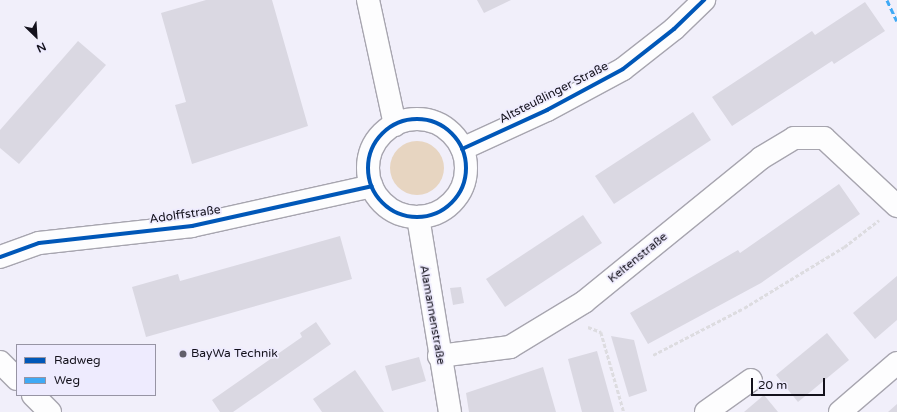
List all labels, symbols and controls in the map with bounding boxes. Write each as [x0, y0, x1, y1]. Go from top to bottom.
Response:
north arrow [16, 16, 56, 56]
text: N [35, 40, 48, 55]
street label: Altsteußlinger Straße [497, 59, 611, 127]
street label: Adolffstraße [149, 203, 221, 227]
street label: Keltenstraße [605, 230, 671, 286]
street label: Alamannenstraße [416, 264, 448, 366]
legend [16, 344, 156, 396]
place label: BayWa Technik [191, 347, 278, 361]
marker: BayWa Technik [178, 349, 188, 359]
text: Radweg [54, 353, 101, 367]
scale bar [753, 370, 827, 396]
text: Weg [54, 373, 80, 387]
text: 20 m [758, 378, 787, 392]

